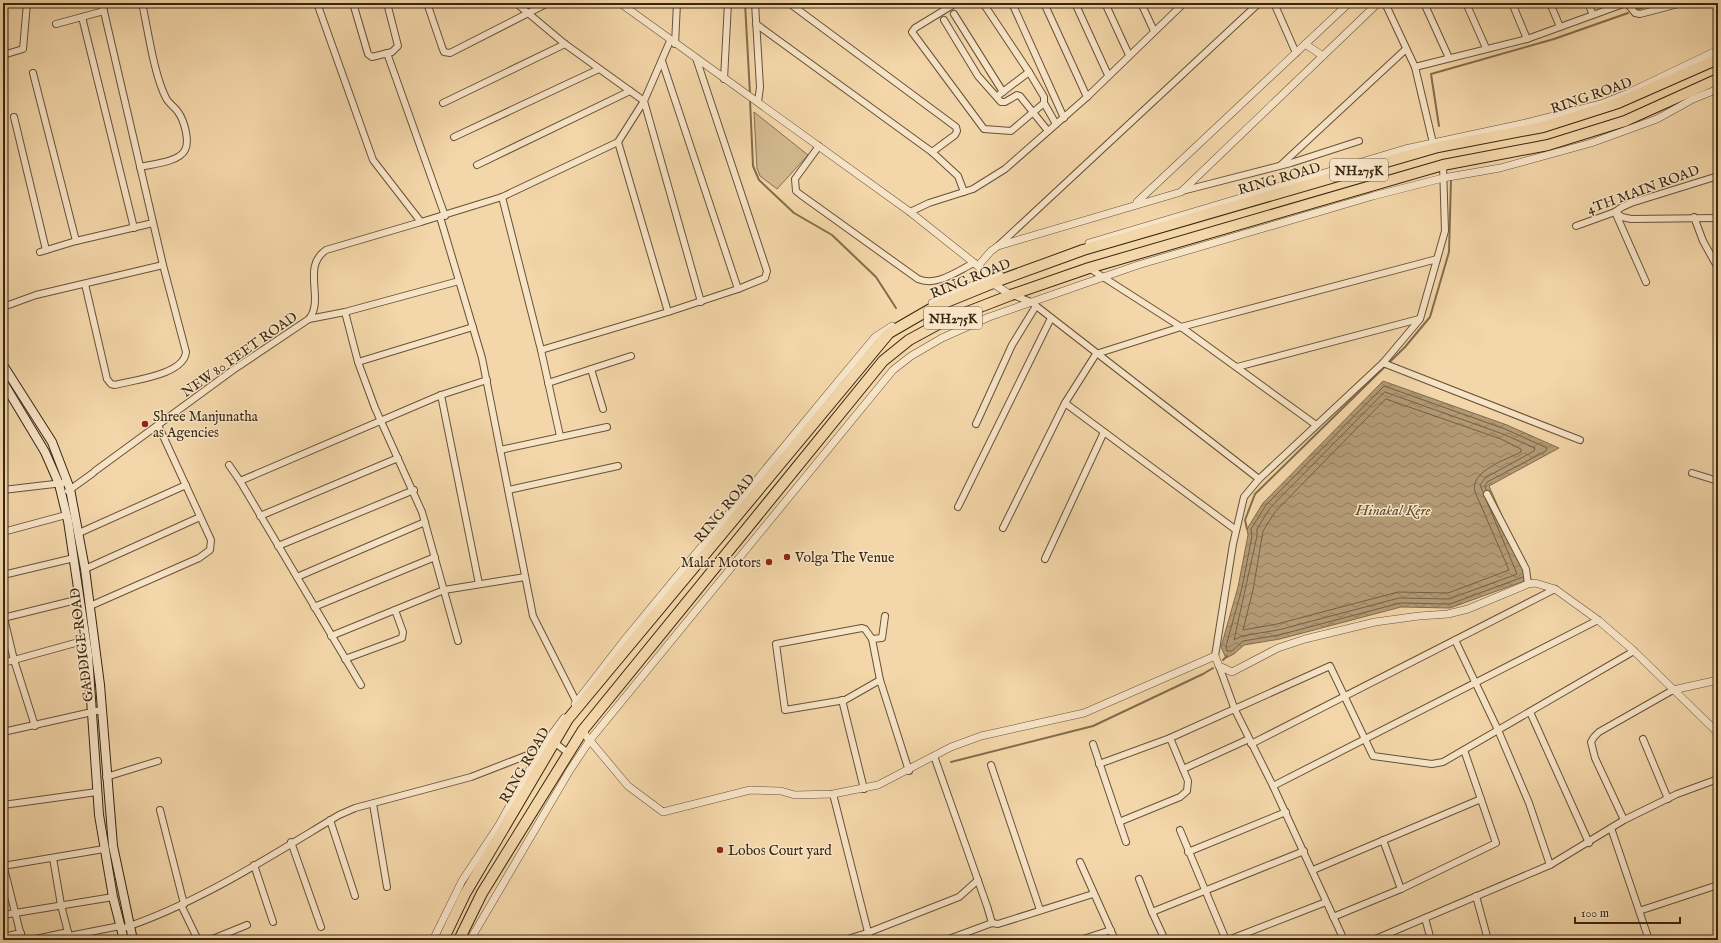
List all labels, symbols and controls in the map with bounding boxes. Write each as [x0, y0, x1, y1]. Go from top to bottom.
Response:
street label: RING ROAD [1548, 74, 1634, 118]
street label: RING ROAD [1236, 159, 1323, 199]
road number: NH275K [1330, 159, 1388, 181]
street label: 4TH MAIN ROAD [1585, 161, 1702, 219]
street label: RING ROAD [928, 255, 1013, 303]
road number: NH275K [924, 307, 982, 329]
street label: NEW 80 FEET ROAD [178, 308, 301, 402]
place label: Shree Manjunatha as Agencies [153, 408, 259, 442]
marker: Shree Manjunatha as Agencies [140, 419, 150, 429]
street label: RING ROAD [691, 470, 759, 547]
water label: Hinakal Kere [1354, 501, 1431, 520]
place label: Volga The Venue [794, 549, 895, 567]
marker: Volga The Venue [782, 552, 792, 562]
place label: Malar Motors [681, 554, 761, 572]
marker: Malar Motors [764, 557, 774, 567]
street label: GADDIGE ROAD [66, 587, 98, 703]
street label: RING ROAD [496, 724, 554, 807]
place label: Lobos Court yard [728, 842, 832, 860]
marker: Lobos Court yard [715, 845, 725, 855]
scale bar [1575, 899, 1680, 925]
text: 100 m [1581, 906, 1609, 921]

